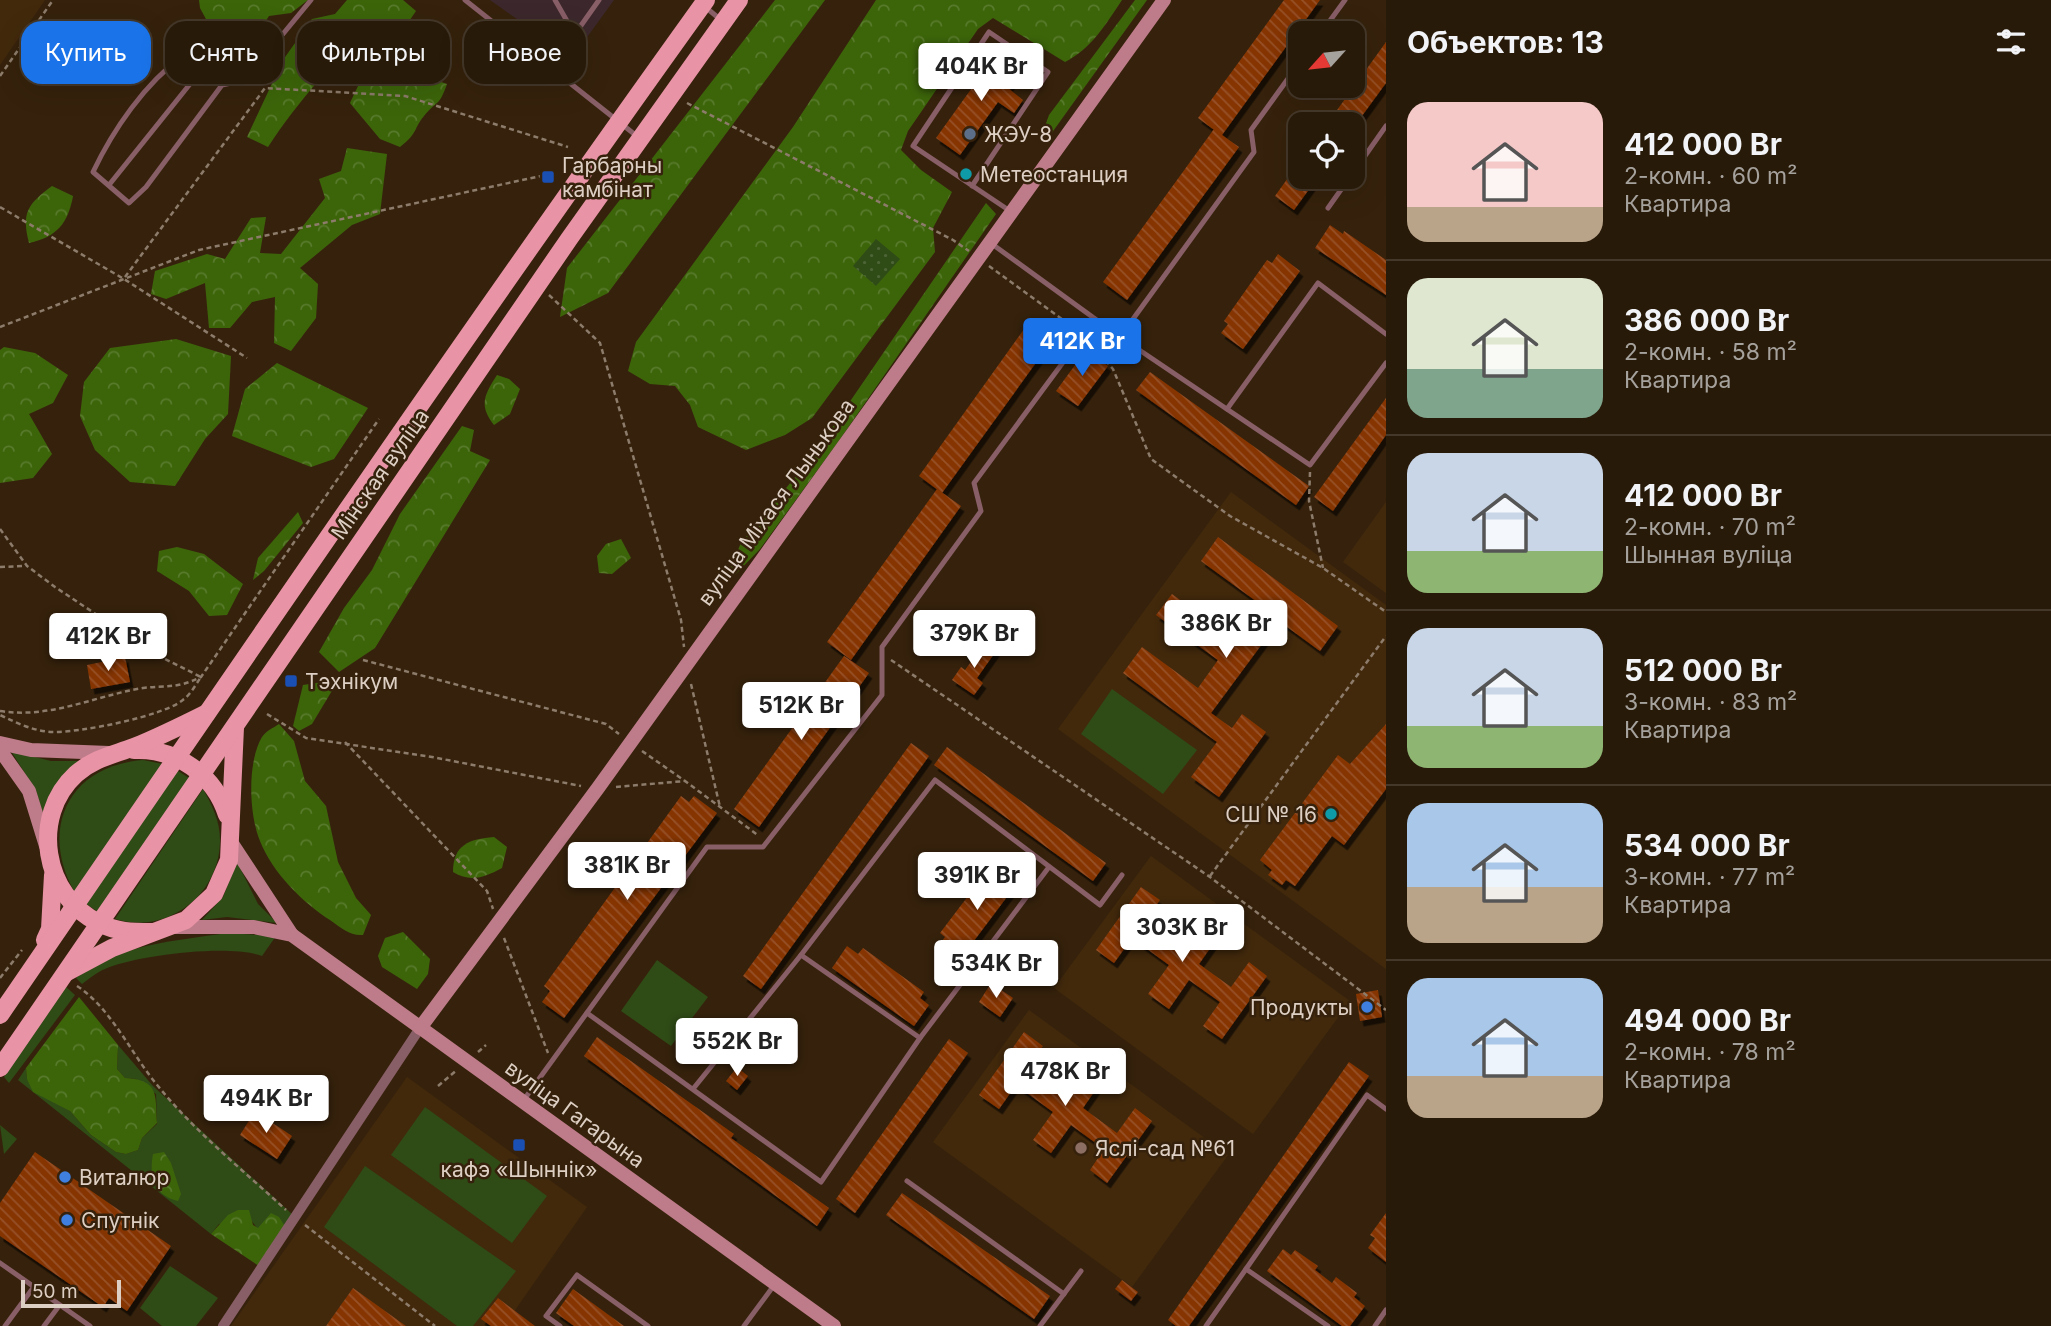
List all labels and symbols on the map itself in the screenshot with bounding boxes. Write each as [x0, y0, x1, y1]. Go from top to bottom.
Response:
north arrow [1288, 21, 1365, 98]
pin: 404K Br [916, 43, 1046, 103]
place label: ЖЭУ-8 [984, 122, 1052, 147]
marker: ЖЭУ-8 [962, 126, 978, 142]
place label: Гарбарны камбінат [562, 153, 662, 202]
place label: Метеостанция [980, 162, 1128, 187]
marker: Метеостанция [958, 166, 974, 182]
marker: Гарбарны камбінат [540, 169, 556, 185]
pin: 412K Br [1017, 318, 1147, 378]
street label: вуліца Міхася Лынькова [693, 394, 859, 610]
street label: Мінская вуліца [326, 404, 434, 544]
pin: 386K Br [1161, 600, 1291, 660]
pin: 379K Br [909, 610, 1039, 670]
pin: 412K Br [43, 614, 173, 673]
place label: Тэхнікум [305, 669, 398, 694]
marker: Тэхнікум [283, 673, 299, 689]
pin: 512K Br [736, 682, 866, 742]
place label: СШ № 16 [1225, 802, 1317, 827]
marker: СШ № 16 [1323, 806, 1339, 822]
pin: 381K Br [562, 842, 692, 902]
pin: 391K Br [912, 852, 1042, 912]
pin: 303K Br [1117, 904, 1247, 964]
pin: 534K Br [931, 940, 1061, 1000]
place label: Продукты [1250, 995, 1353, 1020]
marker: Продукты [1359, 999, 1375, 1015]
pin: 552K Br [672, 1018, 802, 1078]
pin: 478K Br [1000, 1048, 1130, 1108]
street label: вуліца Гагарына [500, 1055, 650, 1173]
pin: 494K Br [201, 1076, 331, 1135]
place label: Яслі-сад №61 [1095, 1136, 1235, 1161]
marker: кафэ «Шыннік» [511, 1137, 527, 1153]
marker: Яслі-сад №61 [1073, 1140, 1089, 1156]
place label: кафэ «Шыннік» [441, 1157, 597, 1182]
place label: Виталюр [79, 1165, 169, 1190]
marker: Виталюр [57, 1169, 73, 1185]
place label: Спутнік [81, 1208, 160, 1233]
marker: Спутнік [59, 1212, 75, 1228]
scale bar [21, 1277, 121, 1309]

